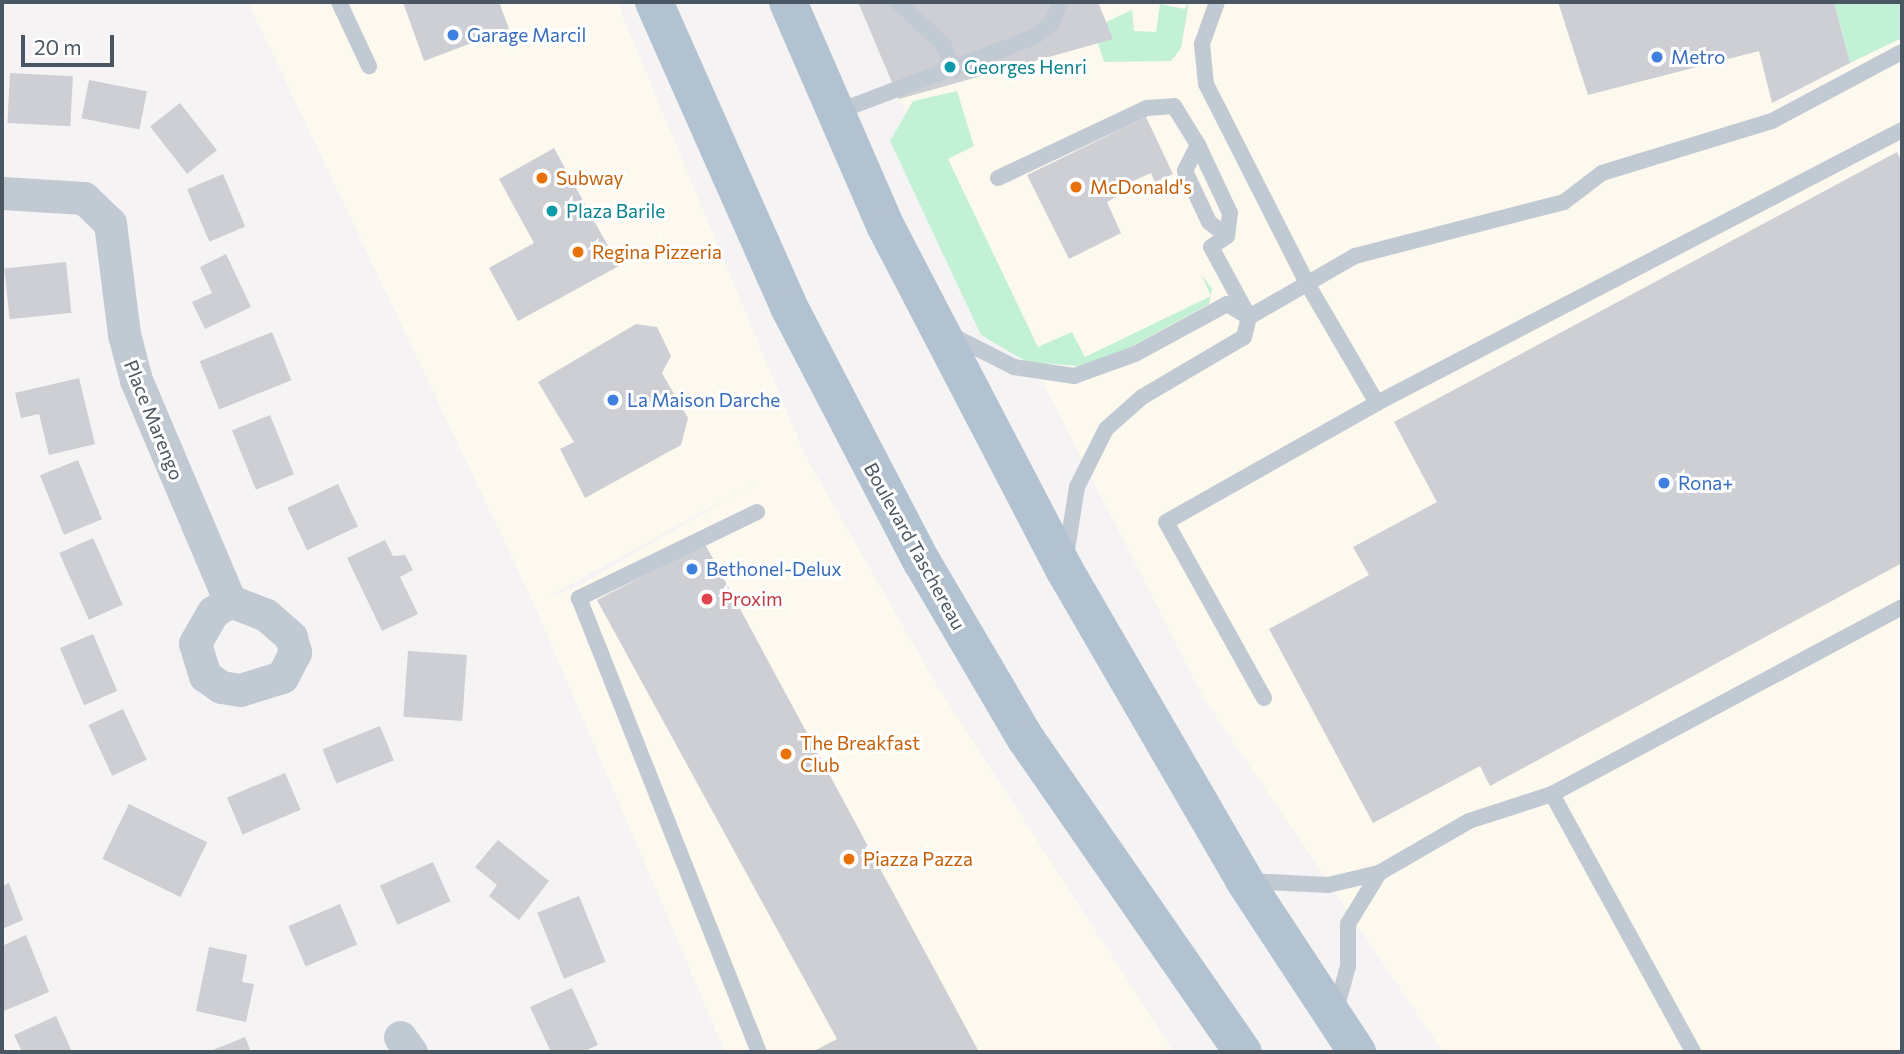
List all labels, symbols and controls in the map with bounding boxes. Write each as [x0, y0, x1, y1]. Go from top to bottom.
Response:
scale bar [24, 21, 117, 65]
place label: Garage Marcil [467, 24, 586, 46]
marker: Garage Marcil [445, 27, 461, 43]
text: 20 m [34, 34, 82, 59]
place label: Metro [1671, 46, 1725, 68]
marker: Metro [1649, 49, 1665, 65]
place label: Georges Henri [964, 56, 1087, 78]
marker: Georges Henri [942, 59, 958, 75]
place label: Subway [556, 167, 623, 189]
marker: Subway [534, 170, 550, 186]
place label: McDonald's [1090, 176, 1192, 198]
marker: McDonald's [1068, 179, 1084, 195]
place label: Plaza Barile [566, 200, 665, 222]
marker: Plaza Barile [544, 203, 560, 219]
place label: Regina Pizzeria [592, 241, 722, 263]
marker: Regina Pizzeria [570, 244, 586, 260]
street label: Place Marengo [120, 357, 188, 483]
place label: La Maison Darche [627, 389, 780, 411]
marker: La Maison Darche [605, 392, 621, 408]
street label: Boulevard Taschereau [860, 458, 970, 634]
place label: Rona+ [1678, 472, 1733, 494]
marker: Rona+ [1656, 475, 1672, 491]
place label: Bethonel-Delux [706, 558, 842, 580]
marker: Bethonel-Delux [684, 561, 700, 577]
place label: Proxim [721, 588, 783, 610]
marker: Proxim [699, 591, 715, 607]
place label: The Breakfast Club [800, 732, 920, 776]
marker: The Breakfast Club [778, 746, 794, 762]
place label: Piazza Pazza [863, 848, 973, 870]
marker: Piazza Pazza [841, 851, 857, 867]

